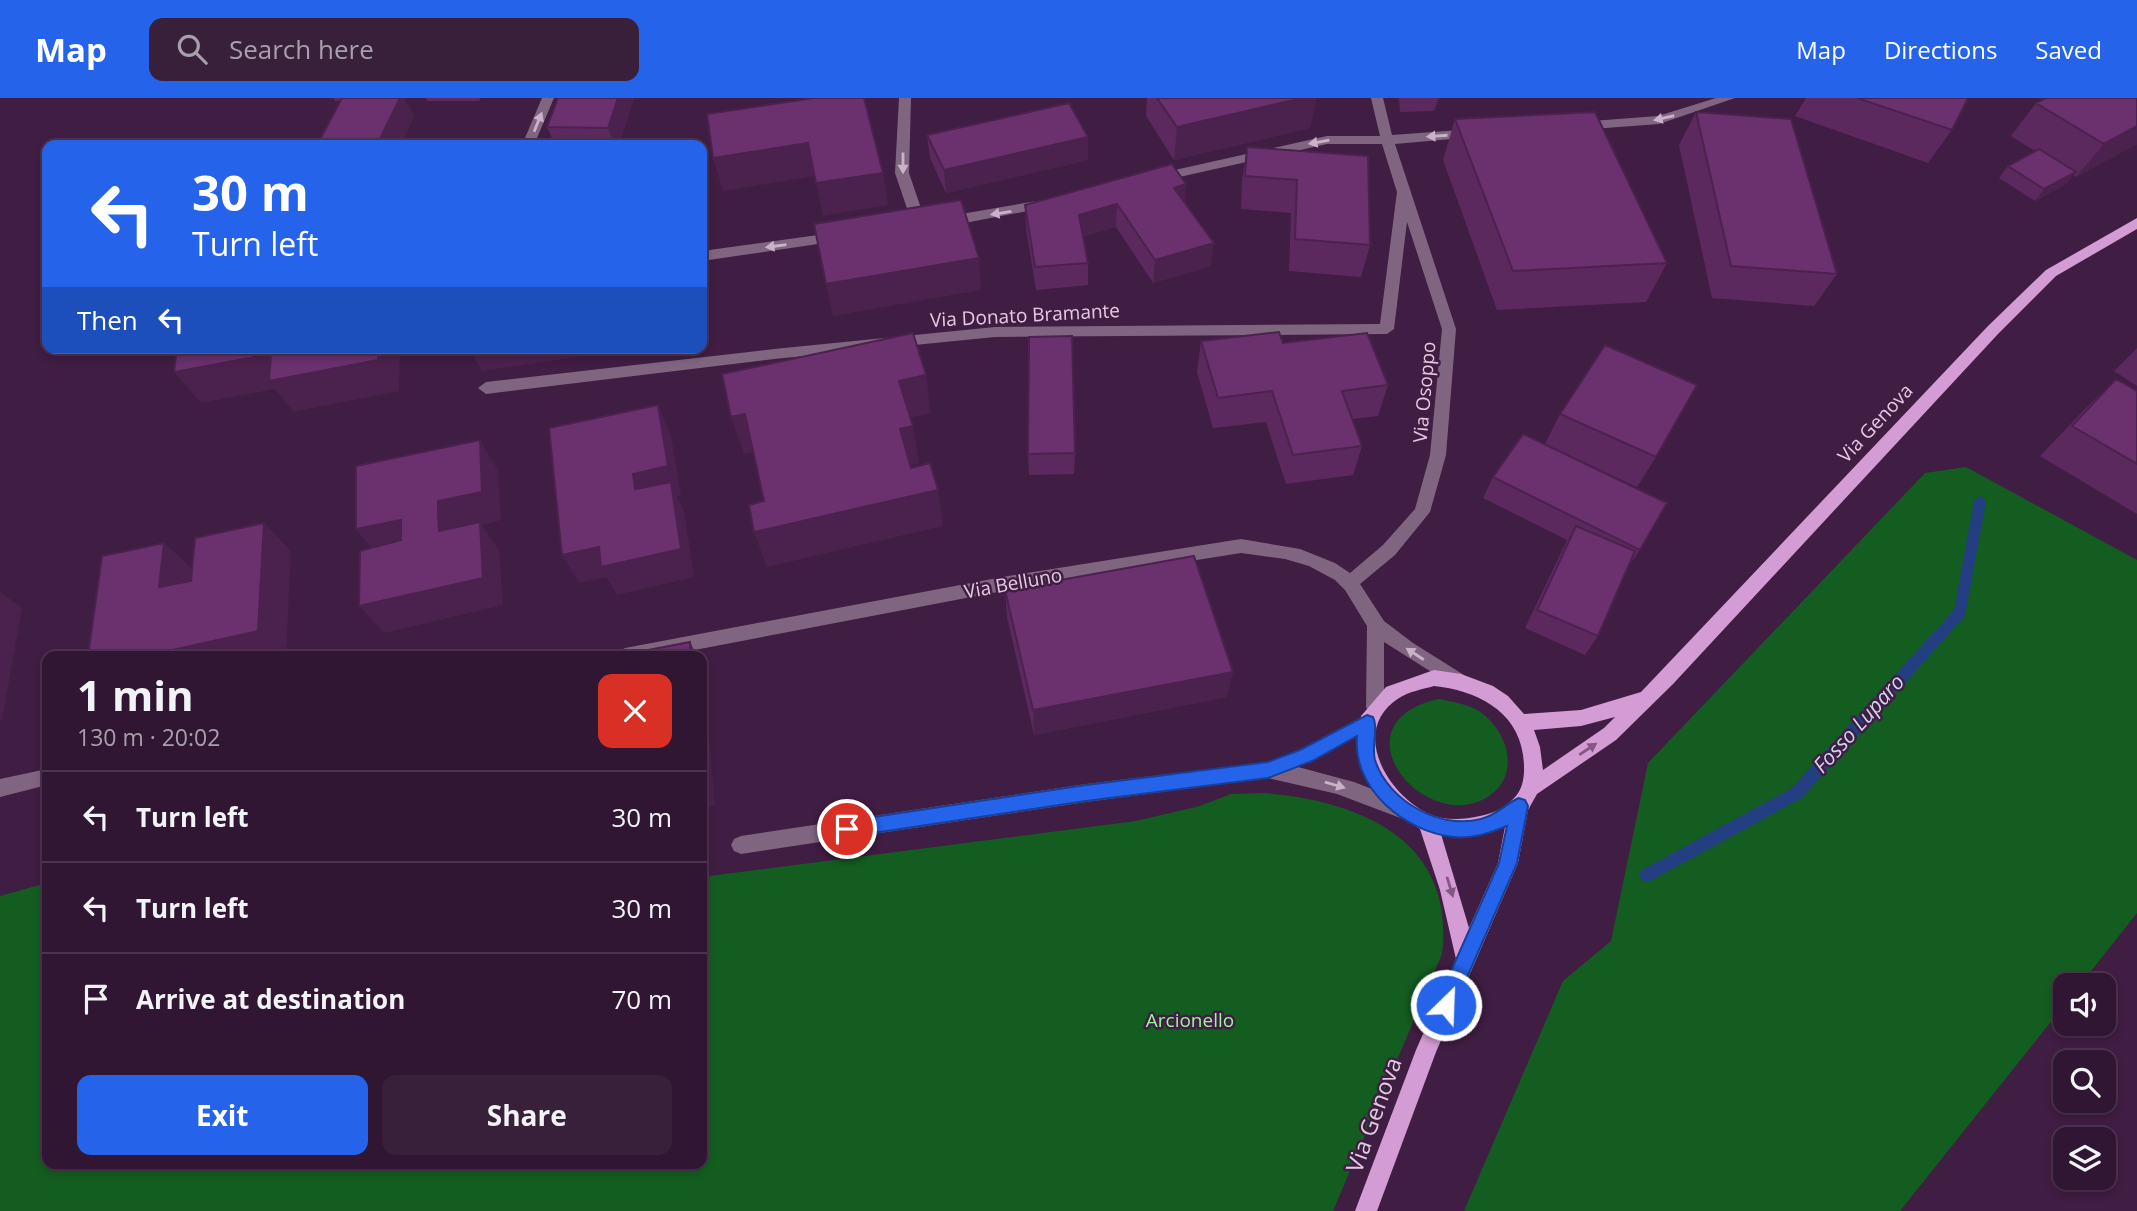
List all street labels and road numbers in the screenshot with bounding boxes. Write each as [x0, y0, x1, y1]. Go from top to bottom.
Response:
street label: Via Donato Bramante [929, 297, 1121, 333]
street label: Via Osoppo [1407, 340, 1441, 444]
street label: Via Genova [1832, 378, 1918, 468]
street label: Via Belluno [962, 562, 1064, 604]
street label: Via Genova [1337, 1053, 1409, 1177]

